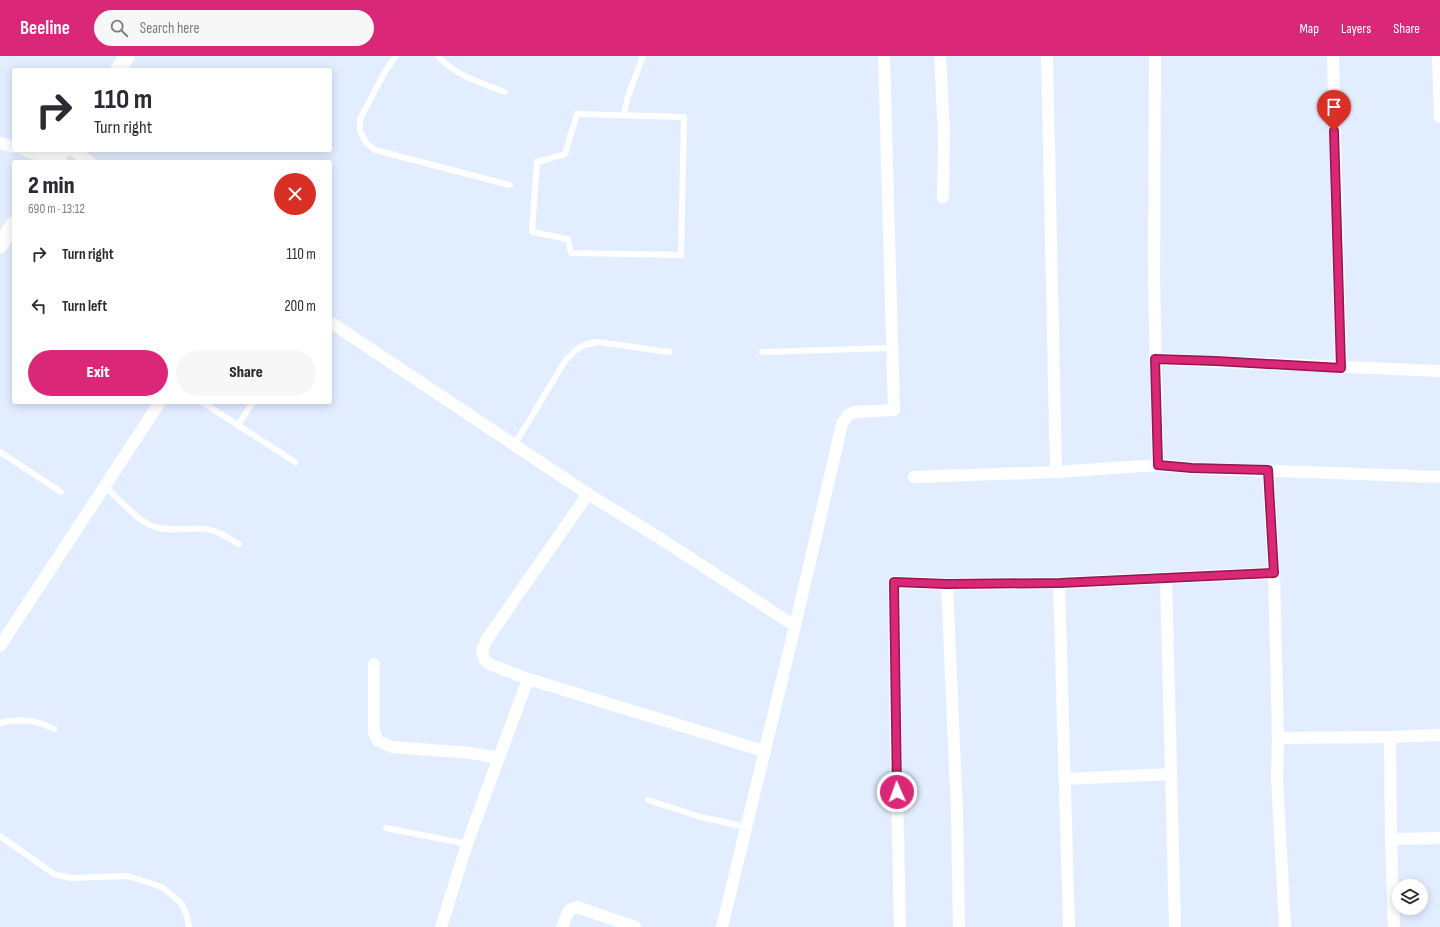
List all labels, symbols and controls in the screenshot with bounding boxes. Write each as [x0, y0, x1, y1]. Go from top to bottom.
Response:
search box [94, 10, 374, 46]
text: Beeline [20, 17, 70, 40]
icon: search [108, 17, 130, 39]
text: Search here [140, 19, 199, 38]
text: Map [1299, 20, 1319, 37]
text: Layers [1341, 20, 1371, 37]
text: Share [1393, 20, 1420, 37]
text: 110 m [94, 83, 152, 116]
icon: right [28, 84, 80, 136]
pin [1317, 90, 1351, 131]
icon: arrive [1323, 96, 1345, 118]
text: Turn right [94, 117, 152, 138]
text: 2 min [28, 171, 75, 200]
button: close [274, 173, 316, 215]
text: 690 m · 13:12 [28, 201, 85, 217]
icon: right [28, 243, 50, 265]
text: Turn right [62, 245, 114, 264]
text: 110 m [287, 245, 316, 264]
icon: left [28, 295, 50, 317]
text: Turn left [62, 297, 107, 316]
text: 200 m [284, 297, 316, 316]
button: Exit [28, 350, 168, 396]
button: Share [176, 350, 316, 396]
position arrow [876, 771, 918, 813]
map controls [1392, 879, 1428, 915]
button: layers [1392, 879, 1428, 915]

